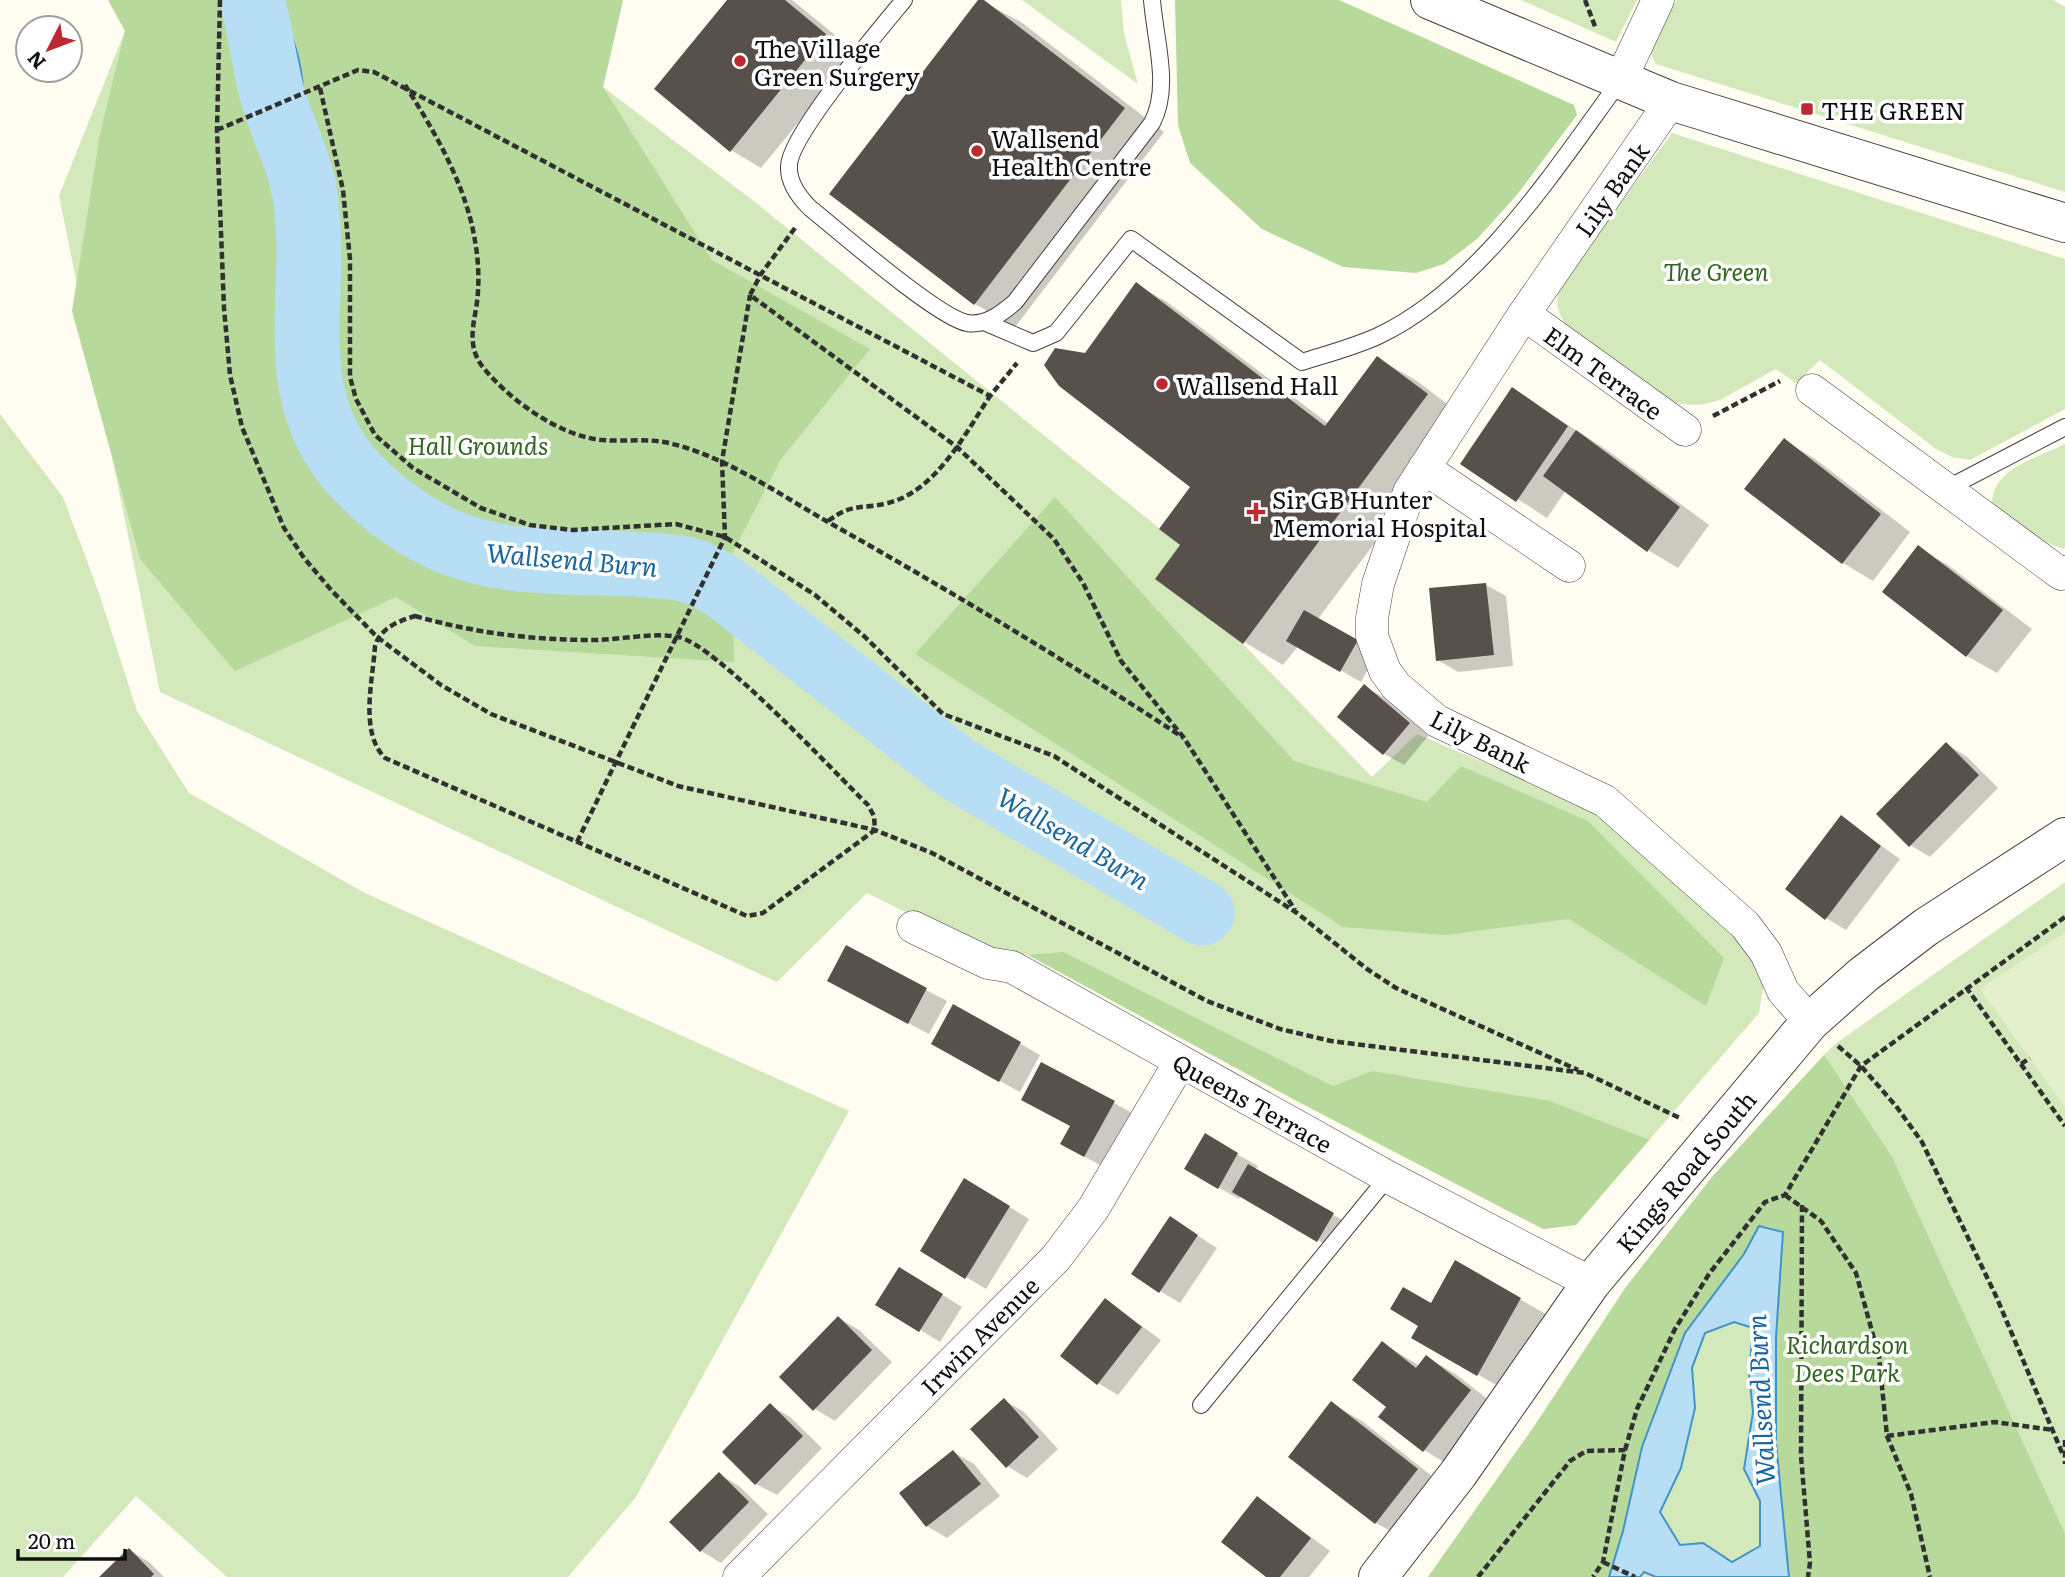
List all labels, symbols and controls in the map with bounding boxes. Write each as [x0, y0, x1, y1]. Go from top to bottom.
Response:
north arrow [14, 14, 84, 84]
place label: The Village Green Surgery [754, 30, 920, 93]
text: N [20, 46, 51, 76]
marker: The Village Green Surgery [732, 53, 748, 69]
place label: THE GREEN [1821, 92, 1965, 127]
marker: THE GREEN [1799, 101, 1815, 117]
place label: Wallsend Health Centre [991, 120, 1151, 183]
street label: Lily Bank [1566, 134, 1657, 243]
marker: Wallsend Health Centre [969, 143, 985, 159]
park label: The Green [1664, 253, 1769, 288]
street label: Elm Terrace [1537, 317, 1671, 427]
place label: Wallsend Hall [1176, 367, 1338, 402]
marker: Wallsend Hall [1154, 376, 1170, 392]
park label: Hall Grounds [408, 427, 548, 462]
place label: Sir GB Hunter Memorial Hospital [1272, 481, 1487, 544]
marker: Sir GB Hunter Memorial Hospital [1246, 502, 1266, 522]
water label: Wallsend Burn [485, 531, 660, 585]
street label: Lily Bank [1425, 700, 1537, 780]
water label: Wallsend Burn [990, 776, 1158, 898]
street label: Queens Terrace [1167, 1044, 1339, 1160]
street label: Kings Road South [1607, 1082, 1763, 1260]
street label: Irwin Avenue [912, 1268, 1046, 1402]
water label: Wallsend Burn [1735, 1313, 1783, 1487]
park label: Richardson Dees Park [1785, 1326, 1909, 1389]
scale bar [18, 1518, 124, 1562]
text: 20 m [28, 1524, 75, 1555]

